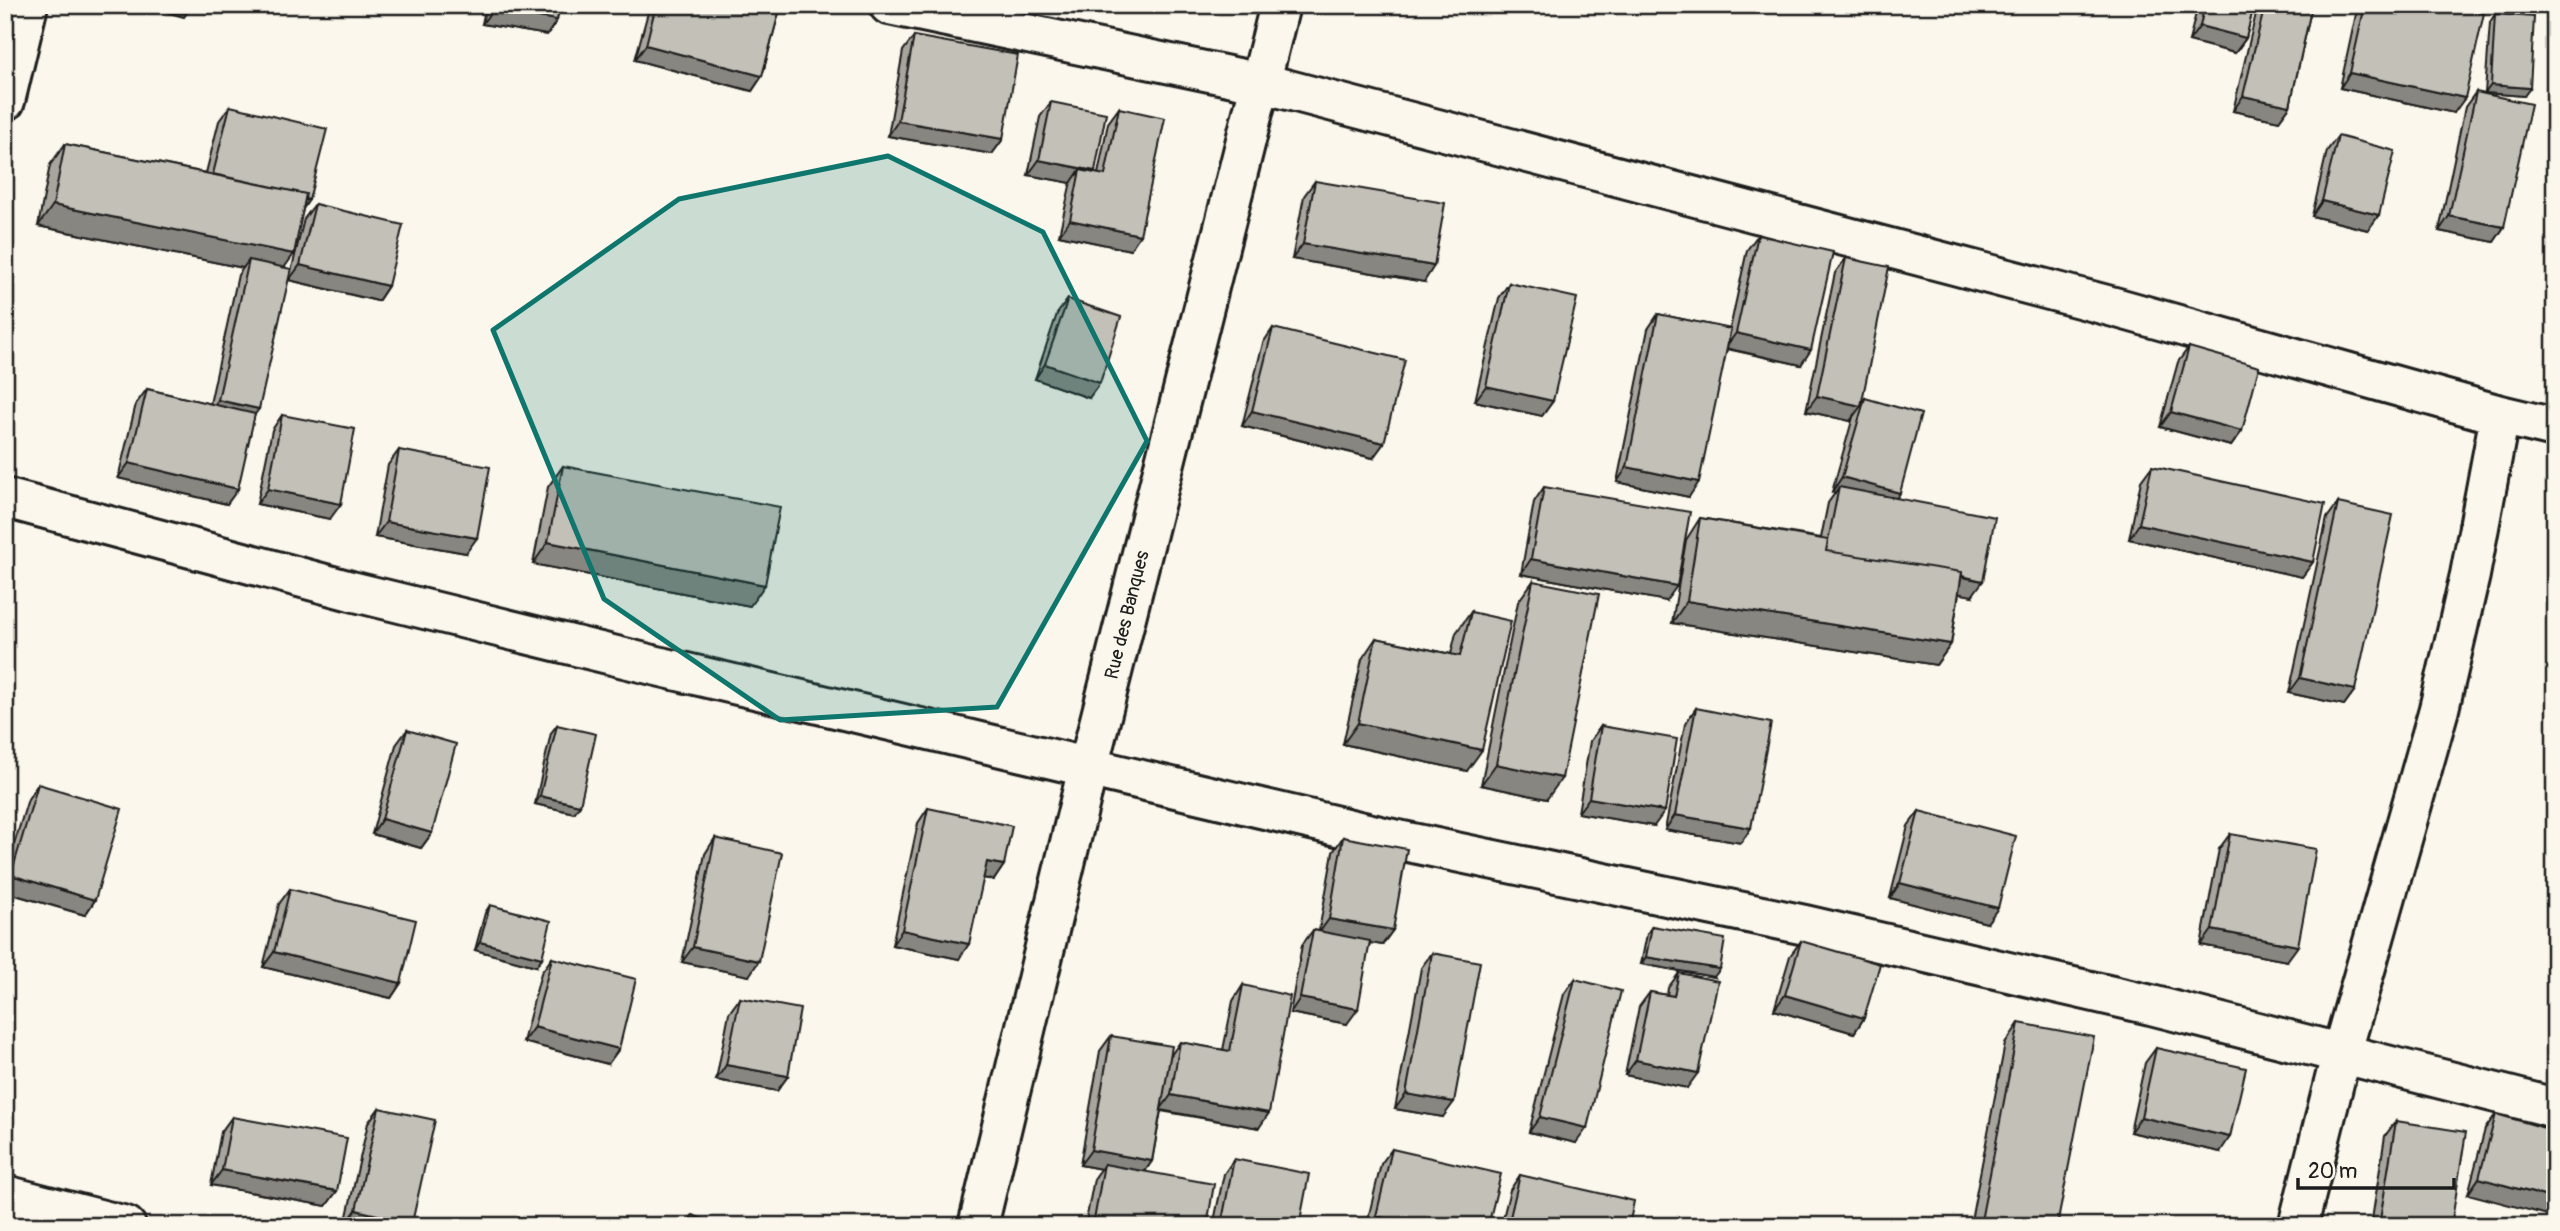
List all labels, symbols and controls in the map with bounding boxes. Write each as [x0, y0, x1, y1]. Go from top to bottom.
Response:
street label: Rue des Banques [1099, 548, 1155, 682]
scale bar [2298, 1147, 2453, 1191]
text: 20 m [2308, 1158, 2357, 1185]

